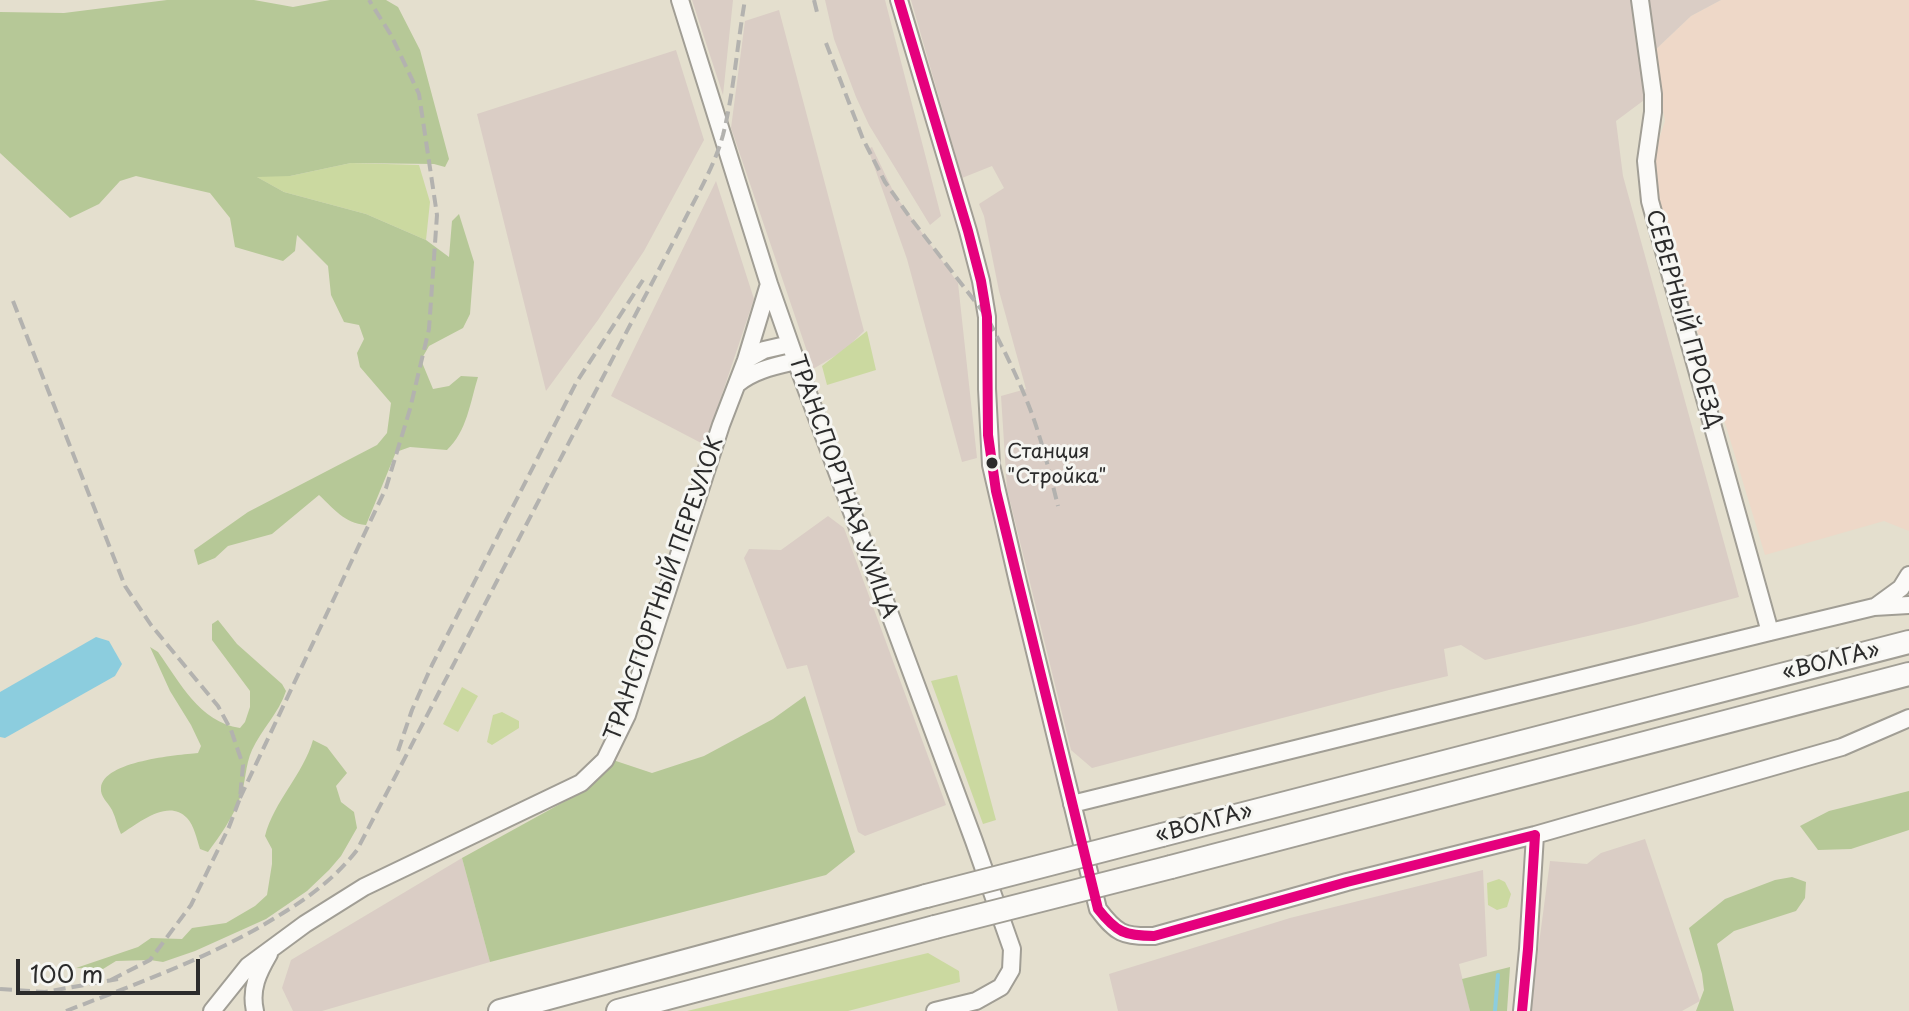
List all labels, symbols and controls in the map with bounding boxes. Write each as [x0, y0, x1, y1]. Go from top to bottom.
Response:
street label: СЕВЕРНЫЙ ПРОЕЗД [1639, 207, 1727, 431]
street label: ТРАНСПОРТНАЯ УЛИЦА [782, 352, 902, 622]
street label: ТРАНСПОРТНЫЙ ПЕРЕУЛОК [600, 433, 730, 745]
place label: Станция "Стройка" [1007, 440, 1106, 487]
marker: Станция "Стройка" [984, 455, 1000, 471]
street label: «ВОЛГА» [1780, 637, 1882, 687]
street label: «ВОЛГА» [1153, 798, 1255, 850]
scale bar [20, 943, 204, 993]
text: 100 m [30, 955, 103, 991]

